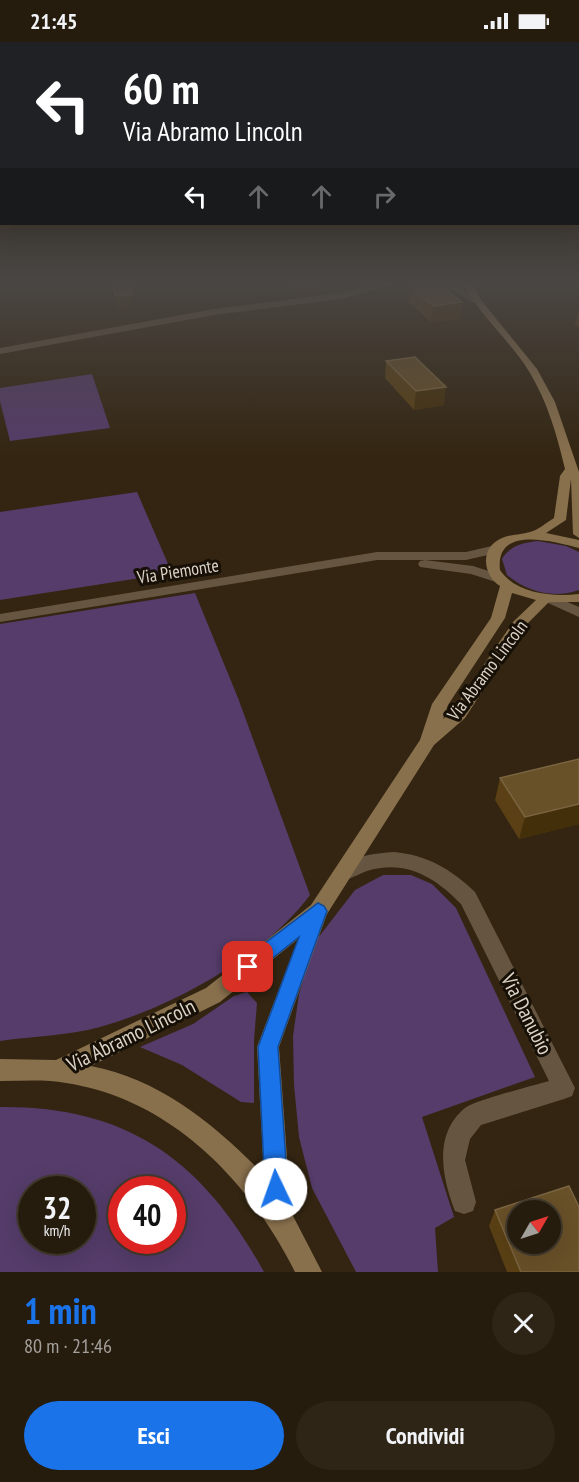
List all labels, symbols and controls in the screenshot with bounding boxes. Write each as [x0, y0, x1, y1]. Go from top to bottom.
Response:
text: 21:45 [30, 7, 78, 35]
text: 60 m [123, 61, 200, 116]
icon: left [24, 66, 102, 144]
text: Via Abramo Lincoln [123, 114, 303, 148]
icon: left [179, 180, 212, 213]
icon: ahead [242, 180, 275, 213]
icon: ahead [305, 180, 338, 213]
icon: right [368, 180, 401, 213]
street label: Via Piemonte [135, 553, 220, 589]
street label: Via Abramo Lincoln [441, 615, 532, 726]
pin [222, 941, 273, 992]
icon: arrive [231, 950, 264, 983]
street label: Via Danubio [495, 968, 559, 1059]
street label: Via Abramo Lincoln [61, 992, 200, 1078]
position arrow [244, 1157, 308, 1221]
speed limit sign: 40 [108, 1176, 186, 1254]
text: 32 [43, 1188, 71, 1227]
north arrow [507, 1200, 561, 1254]
map controls [507, 1200, 561, 1254]
text: km/h [44, 1221, 70, 1240]
text: 1 min [24, 1287, 97, 1334]
button: close [492, 1292, 555, 1355]
text: 80 m · 21:46 [24, 1333, 112, 1359]
button: Esci [24, 1401, 284, 1470]
button: Condividi [296, 1401, 555, 1470]

